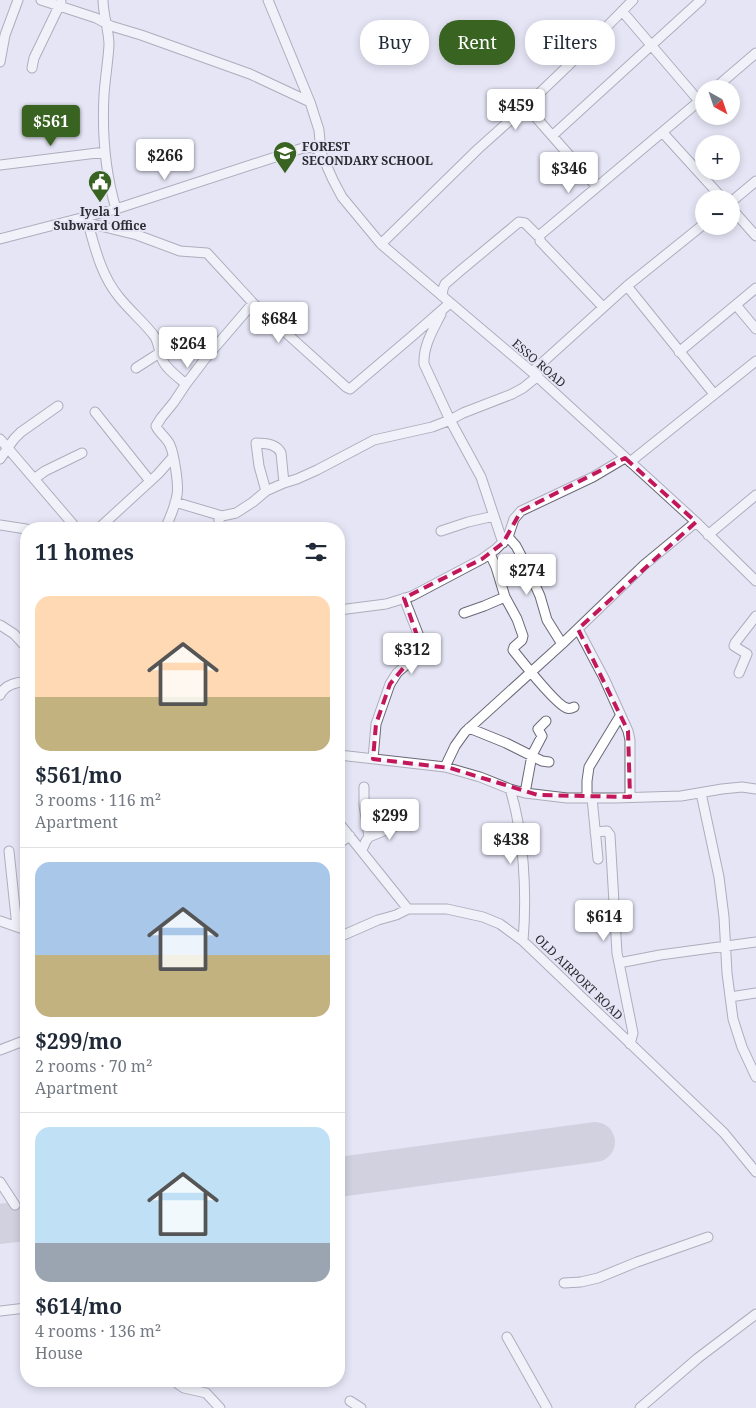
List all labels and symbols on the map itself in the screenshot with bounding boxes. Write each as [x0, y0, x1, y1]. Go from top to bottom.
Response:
north arrow [695, 80, 740, 125]
pin: $459 [486, 88, 546, 131]
pin: $561 [21, 104, 81, 147]
pin: $266 [135, 138, 195, 181]
place label: FOREST SECONDARY SCHOOL [302, 138, 433, 169]
school or university icon: FOREST SECONDARY SCHOOL [272, 140, 298, 174]
pin: $346 [539, 152, 599, 194]
public building icon: Iyela 1 Subward Office [87, 169, 113, 203]
place label: Iyela 1 Subward Office [54, 203, 147, 234]
pin: $684 [249, 302, 309, 344]
pin: $264 [158, 326, 218, 369]
street label: ESSO ROAD [509, 335, 570, 391]
pin: $274 [497, 554, 557, 596]
pin: $312 [382, 632, 442, 675]
pin: $299 [360, 798, 420, 841]
pin: $438 [481, 822, 541, 865]
pin: $614 [574, 900, 634, 942]
street label: OLD AIRPORT ROAD [531, 930, 627, 1024]

